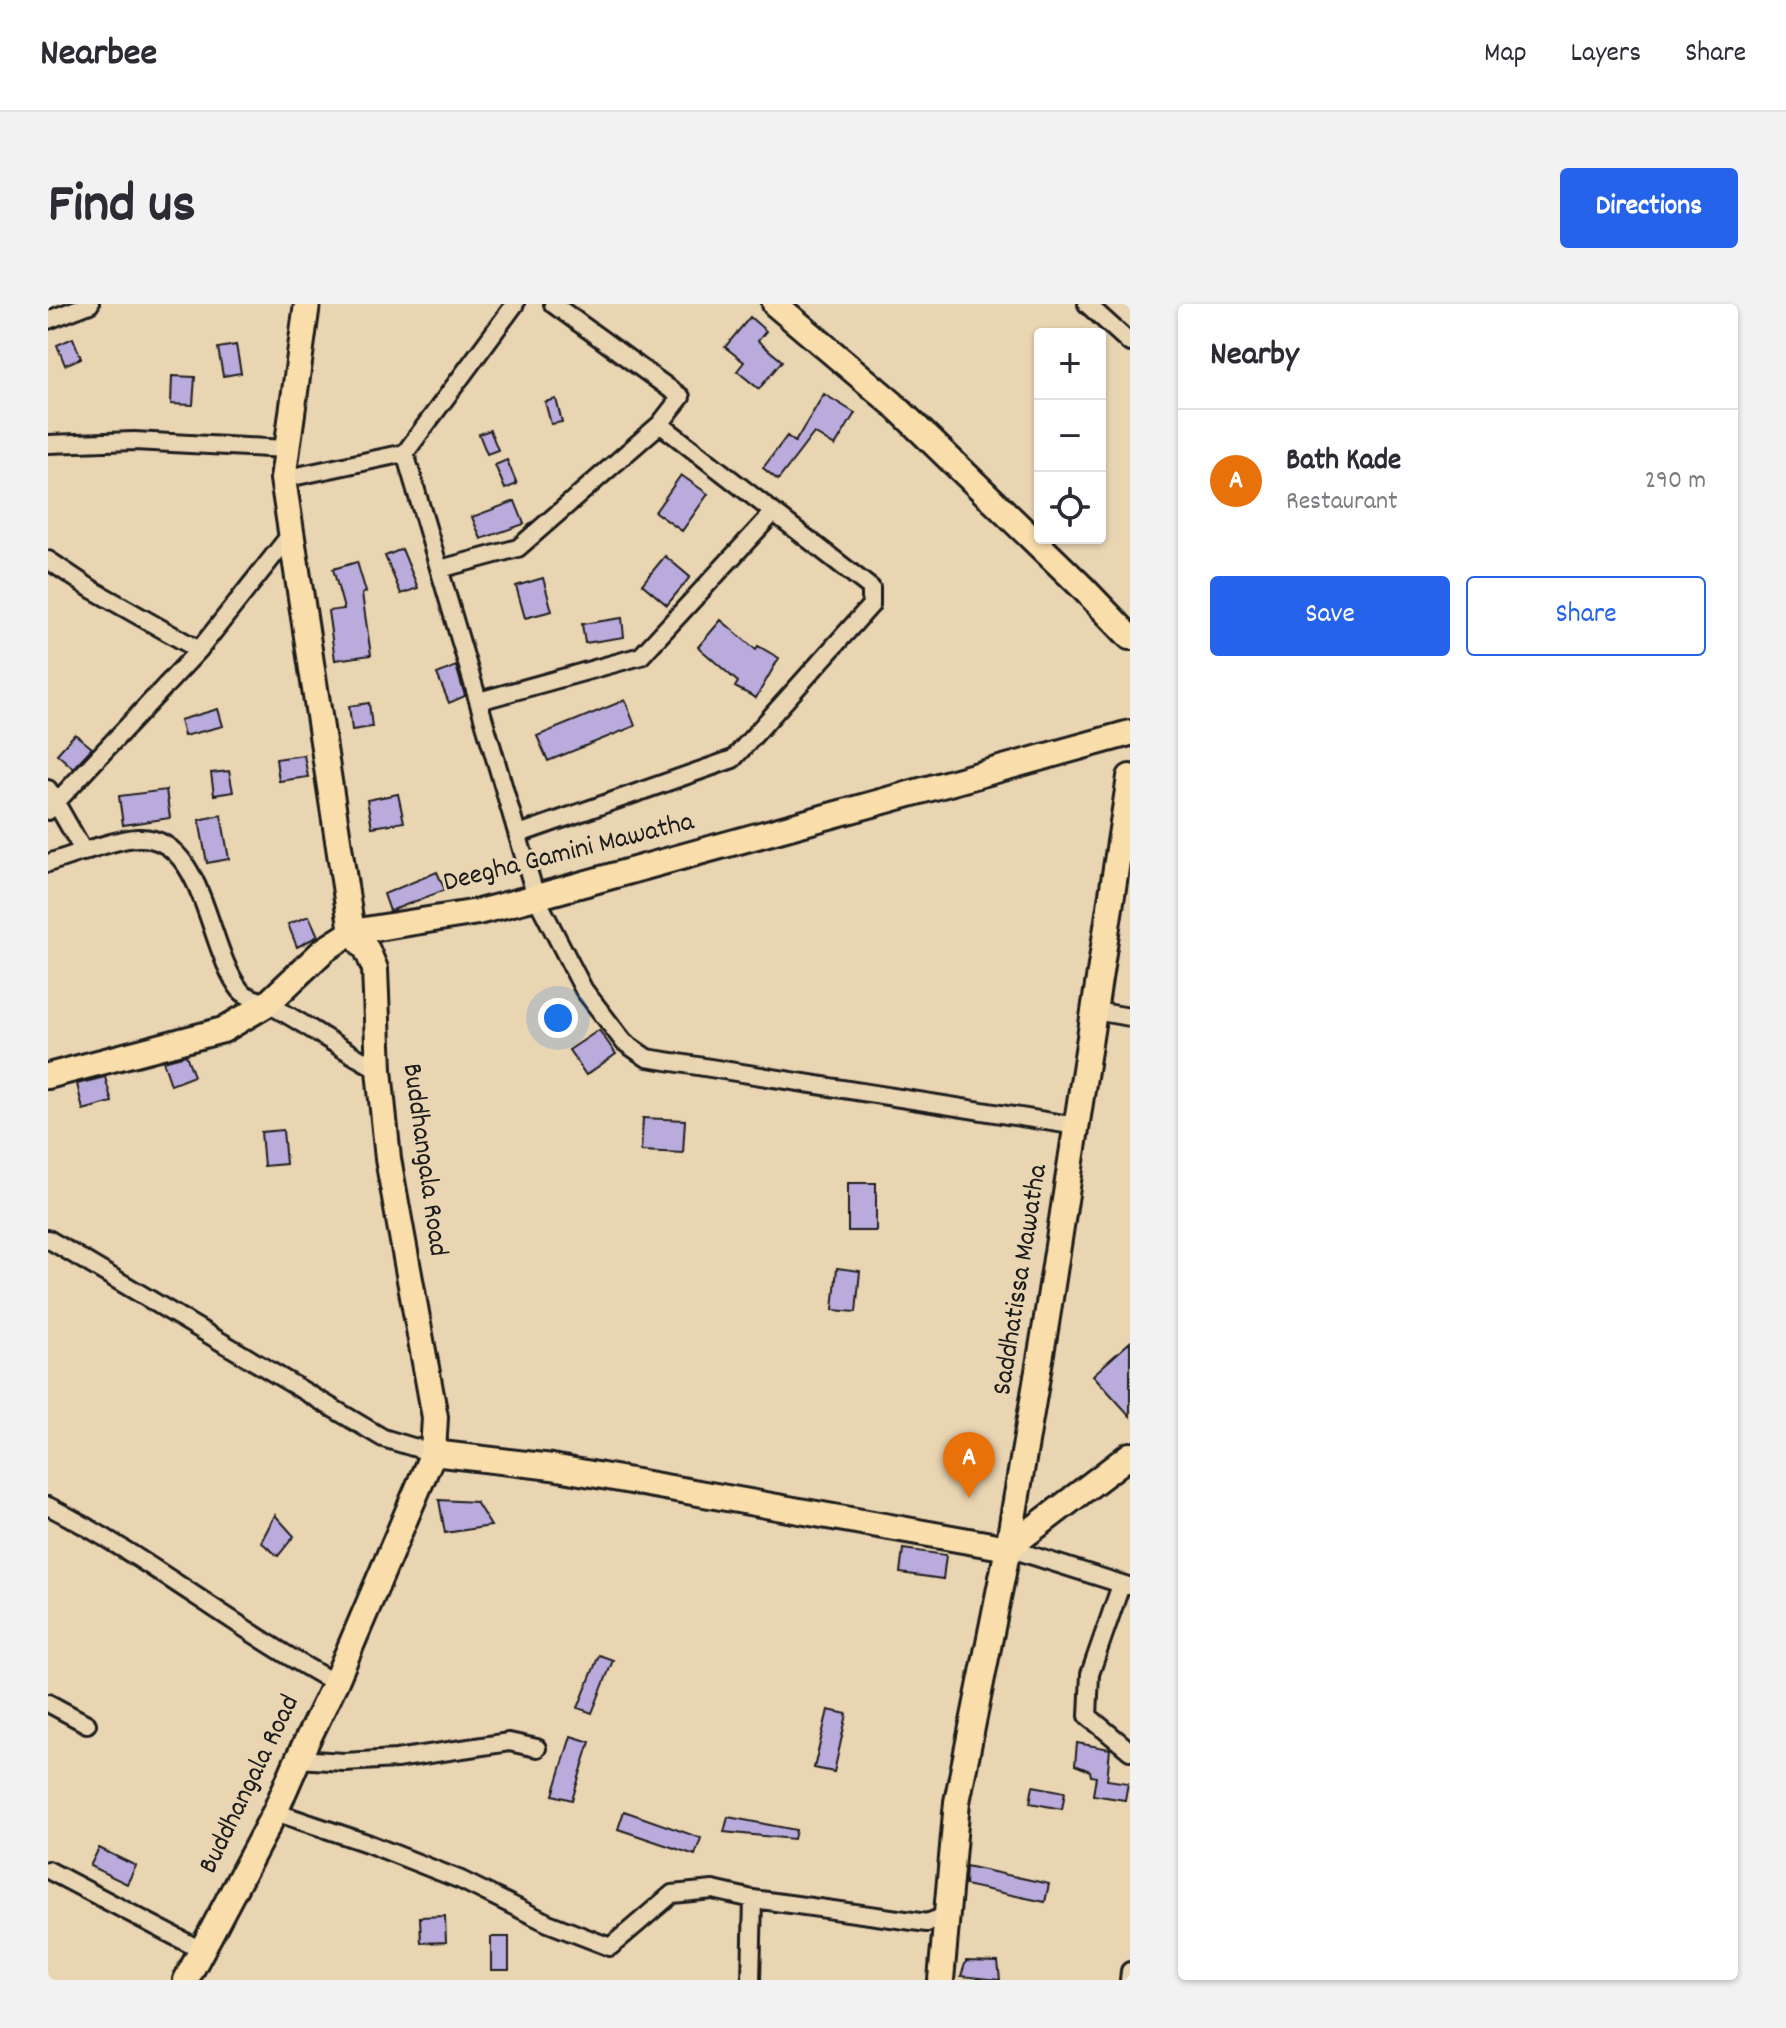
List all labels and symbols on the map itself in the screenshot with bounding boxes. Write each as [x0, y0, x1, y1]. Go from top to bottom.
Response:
street label: Deegha Gamini Mawatha [440, 803, 699, 904]
your location [538, 998, 578, 1038]
street label: Buddhangala Road [390, 1061, 456, 1259]
street label: Saddhatissa Mawatha [984, 1161, 1060, 1398]
pin: A [943, 1432, 995, 1498]
street label: Buddhangala Road [190, 1689, 312, 1881]

